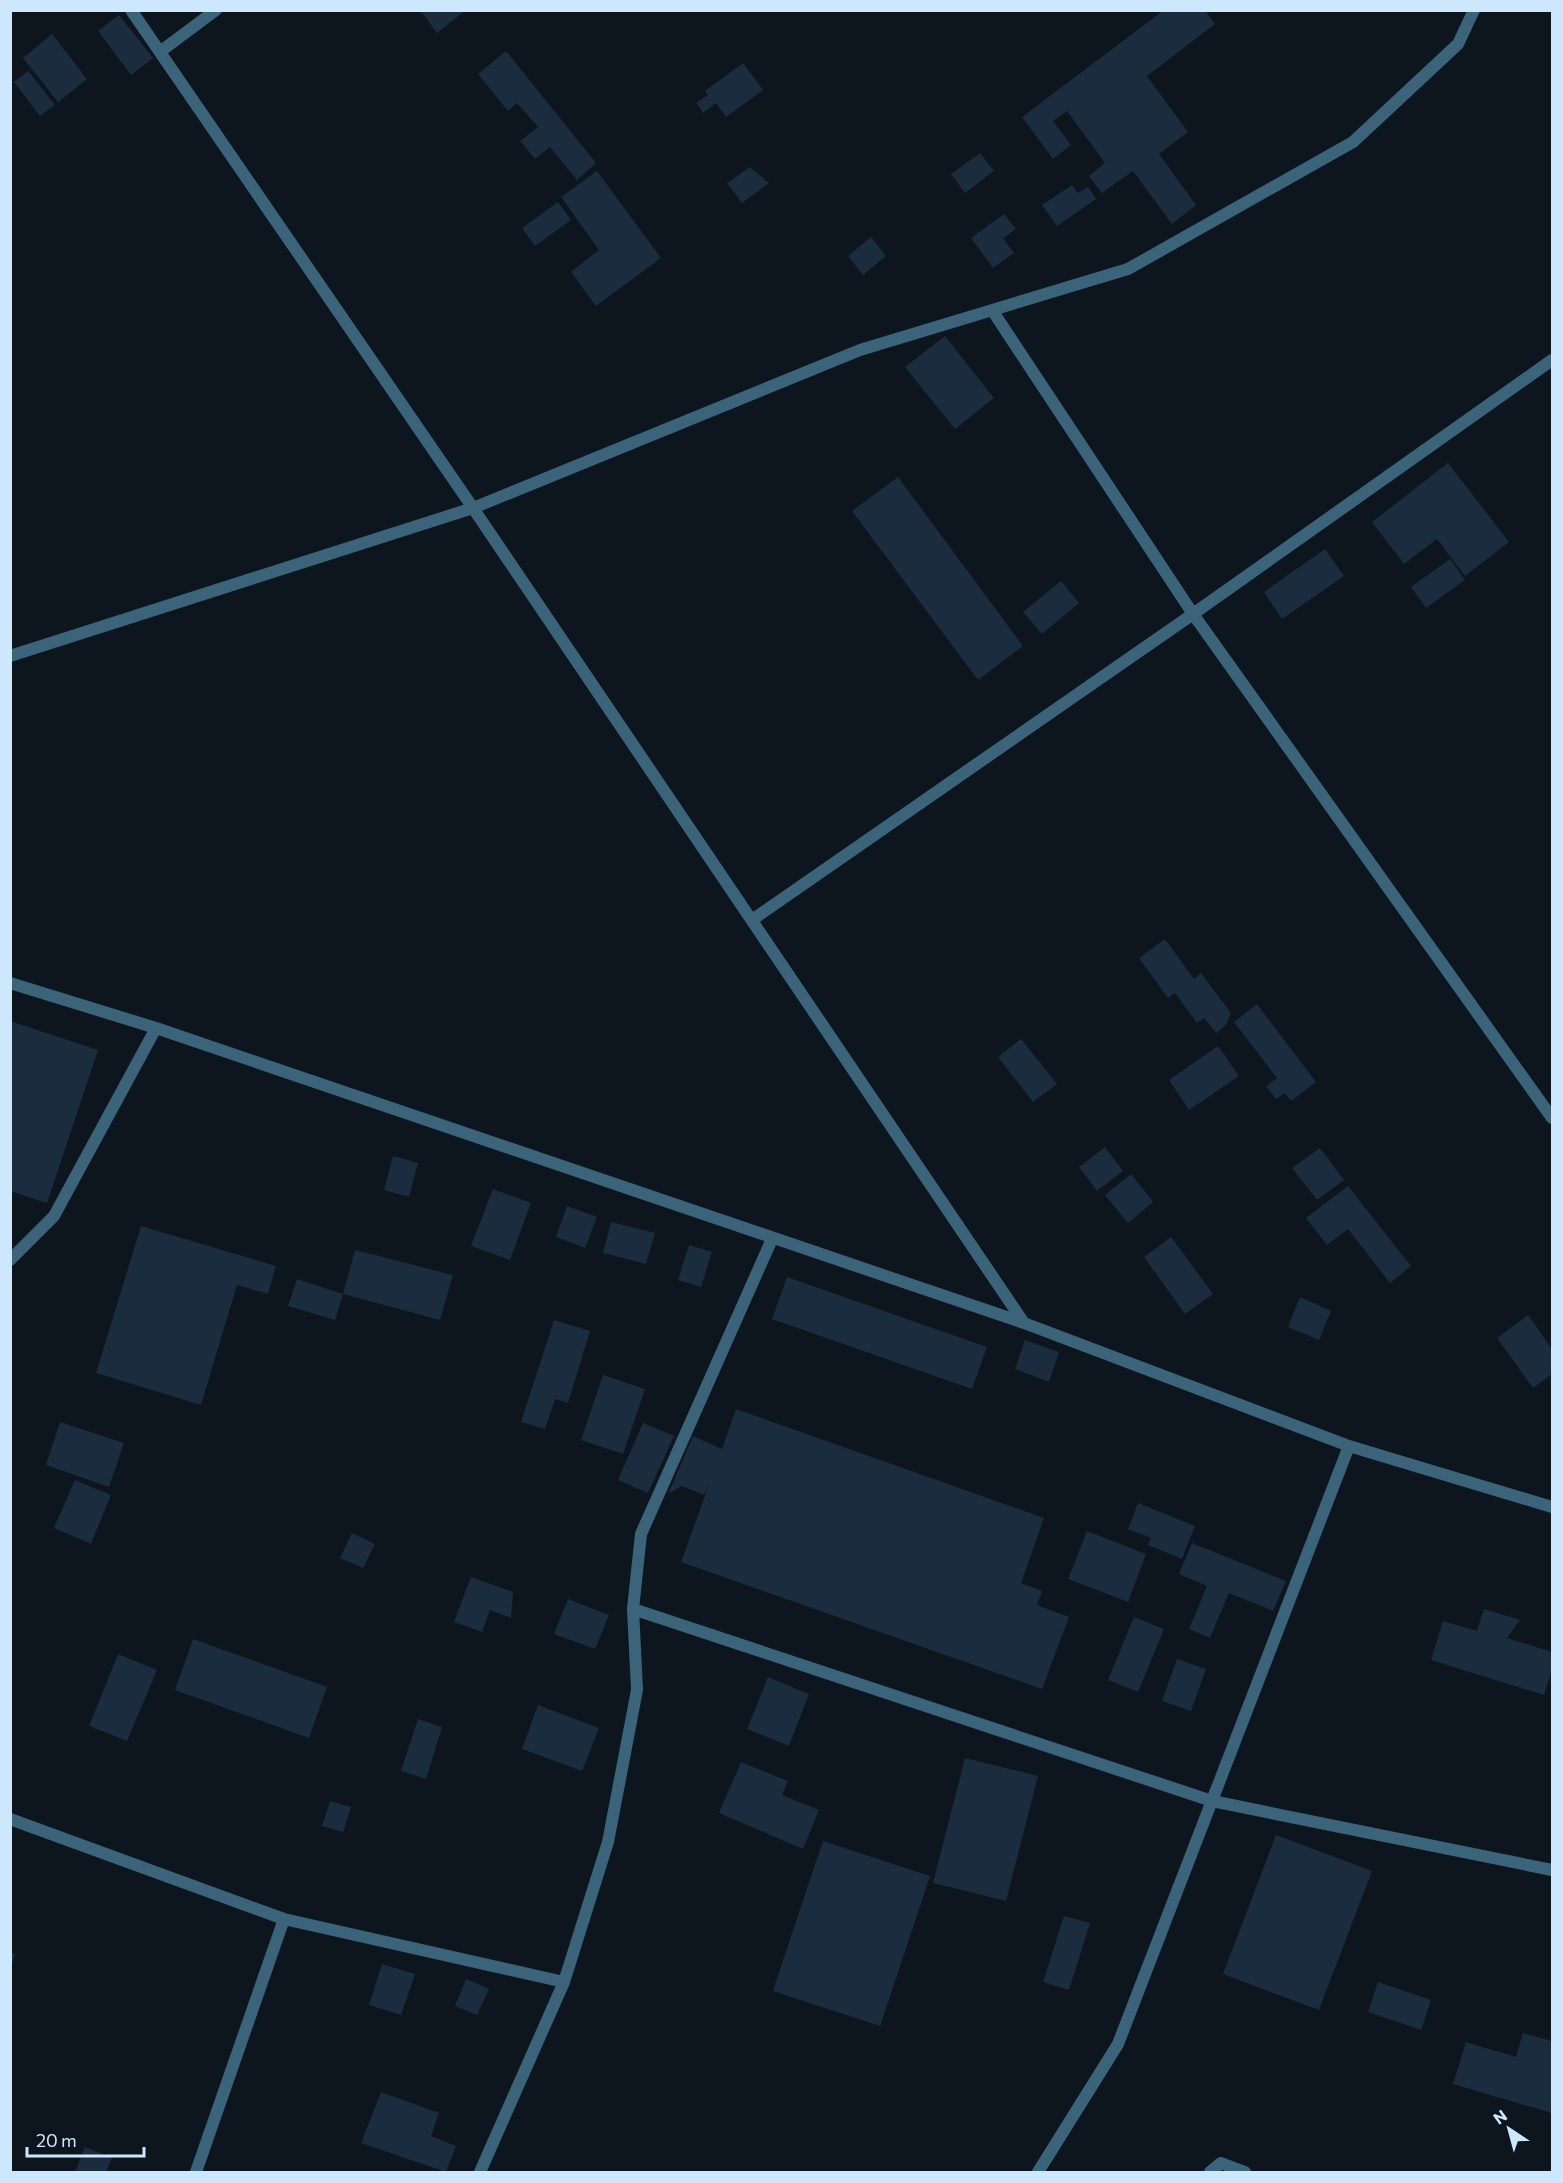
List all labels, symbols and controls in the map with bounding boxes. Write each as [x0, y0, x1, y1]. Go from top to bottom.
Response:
north arrow [1479, 2099, 1539, 2159]
text: N [1489, 2105, 1510, 2128]
scale bar [27, 2120, 144, 2158]
text: 20 m [36, 2129, 77, 2151]

